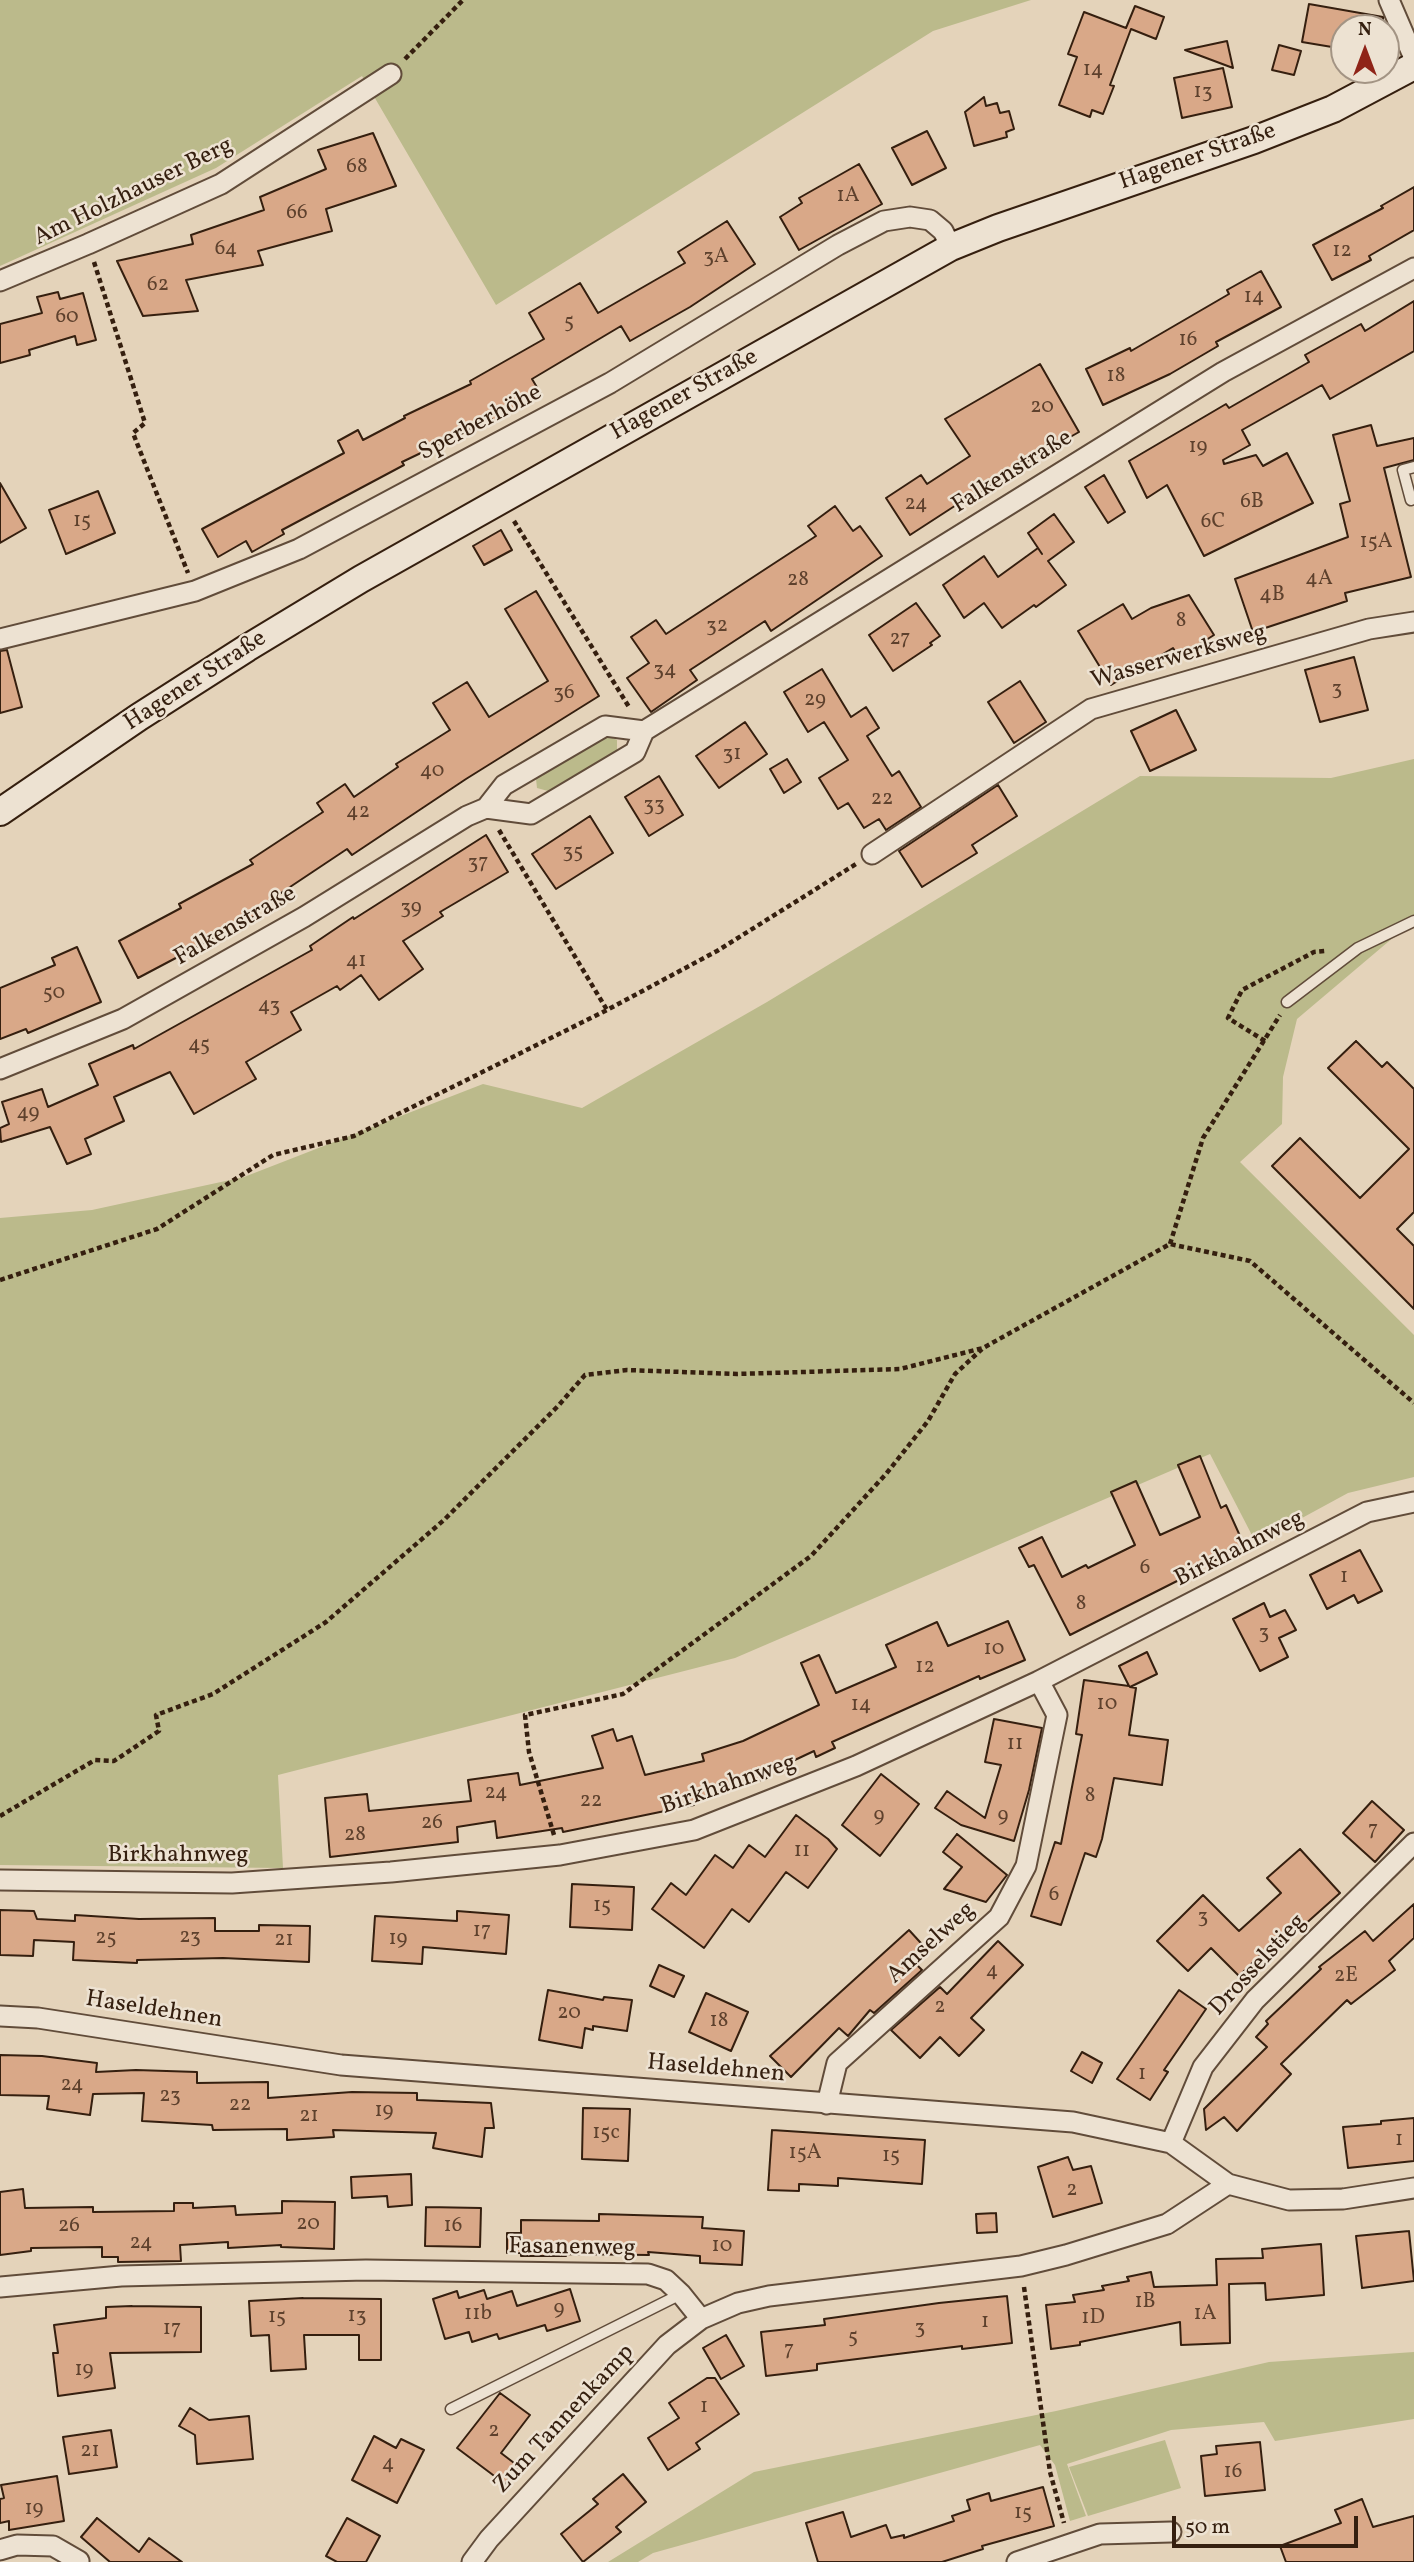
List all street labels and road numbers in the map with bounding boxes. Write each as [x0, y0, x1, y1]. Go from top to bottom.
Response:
street label: Hagener Straße [1116, 118, 1280, 198]
street label: Am Holzhauser Berg [30, 132, 238, 254]
street label: Hagener Straße [606, 344, 764, 448]
street label: Sperberhöhe [414, 379, 548, 469]
street label: Falkenstraße [948, 425, 1078, 521]
street label: Wasserwerksweg [1088, 619, 1270, 697]
street label: Hagener Straße [120, 625, 272, 739]
street label: Falkenstraße [170, 880, 302, 974]
street label: Birkhahnweg [1171, 1505, 1309, 1595]
street label: Birkhahnweg [658, 1749, 800, 1823]
street label: Birkhahnweg [107, 1843, 249, 1871]
street label: Amselweg [882, 1897, 982, 1991]
street label: Drosselstieg [1204, 1909, 1314, 2023]
street label: Haseldehnen [84, 1986, 224, 2036]
street label: Haseldehnen [646, 2050, 786, 2090]
street label: Fasanenweg [508, 2233, 636, 2265]
street label: Zum Tannenkamp [488, 2339, 642, 2501]

